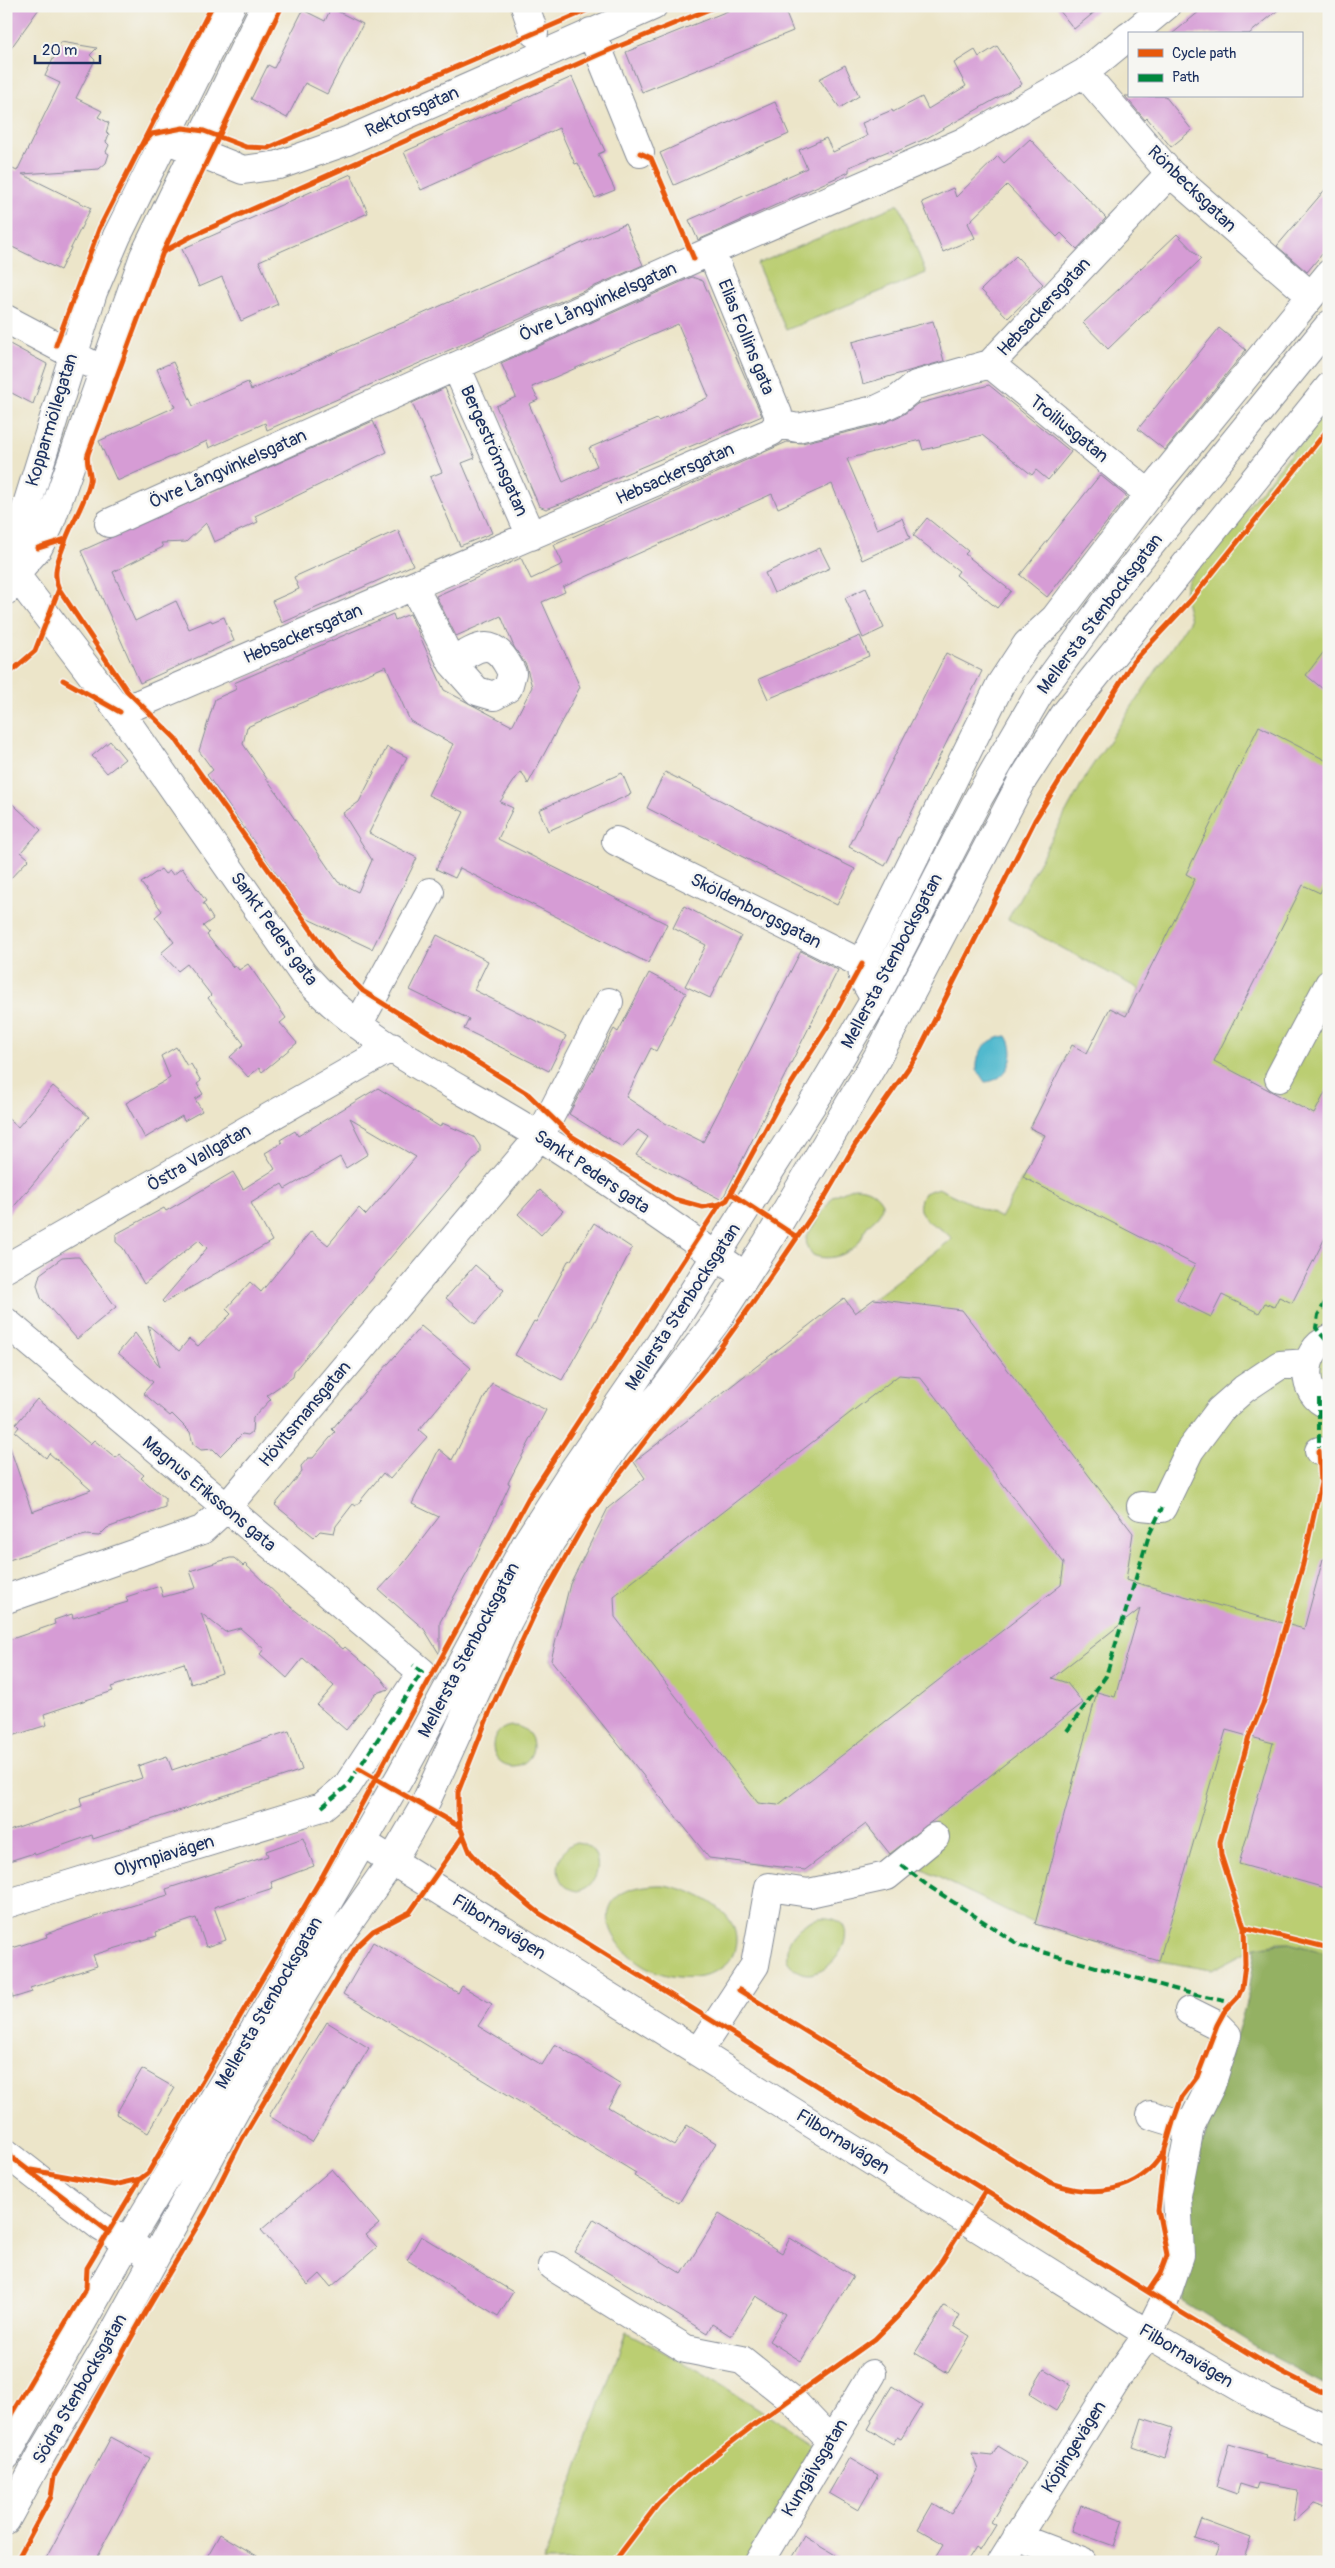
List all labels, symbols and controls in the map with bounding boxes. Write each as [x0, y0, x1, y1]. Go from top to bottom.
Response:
scale bar [35, 32, 100, 64]
legend [1128, 32, 1302, 98]
text: 20 m [42, 41, 77, 60]
text: Cycle path [1172, 44, 1236, 63]
text: Path [1172, 68, 1199, 87]
street label: Rektorsgatan [361, 81, 463, 143]
street label: Rönbecksgatan [1143, 141, 1241, 237]
street label: Hebsackersgatan [992, 253, 1096, 361]
street label: Övre Långvinkelsgatan [516, 257, 680, 347]
street label: Elias Follins gata [712, 276, 780, 398]
street label: Kopparmöllegatan [21, 351, 83, 489]
street label: Bergeströmsgatan [455, 382, 533, 520]
street label: Troiliusgatan [1025, 390, 1113, 468]
street label: Övre Långvinkelsgatan [146, 424, 310, 514]
street label: Hebsackersgatan [612, 438, 738, 510]
street label: Mellersta Stenbocksgatan [1032, 529, 1168, 699]
street label: Hebsackersgatan [240, 599, 366, 669]
street label: Sankt Peders gata [225, 868, 323, 990]
street label: Sköldenborgsgatan [687, 868, 825, 954]
street label: Mellersta Stenbocksgatan [836, 869, 948, 1053]
street label: Östra Vallgatan [143, 1119, 255, 1197]
street label: Sankt Peders gata [530, 1125, 654, 1219]
street label: Mellersta Stenbocksgatan [620, 1219, 746, 1395]
street label: Hövitsmansgatan [254, 1356, 356, 1472]
street label: Magnus Erikssons gata [137, 1431, 281, 1557]
street label: Mellersta Stenbocksgatan [413, 1558, 525, 1742]
street label: Olympiavägen [111, 1830, 217, 1882]
street label: Filbornavägen [448, 1889, 550, 1965]
street label: Mellersta Stenbocksgatan [210, 1913, 328, 2093]
street label: Filbornavägen [792, 2104, 894, 2180]
street label: Södra Stenbocksgatan [28, 2310, 132, 2468]
street label: Filbornavägen [1135, 2319, 1237, 2393]
street label: Köpingevägen [1036, 2396, 1112, 2498]
street label: Kungälvsgatan [777, 2415, 853, 2521]

